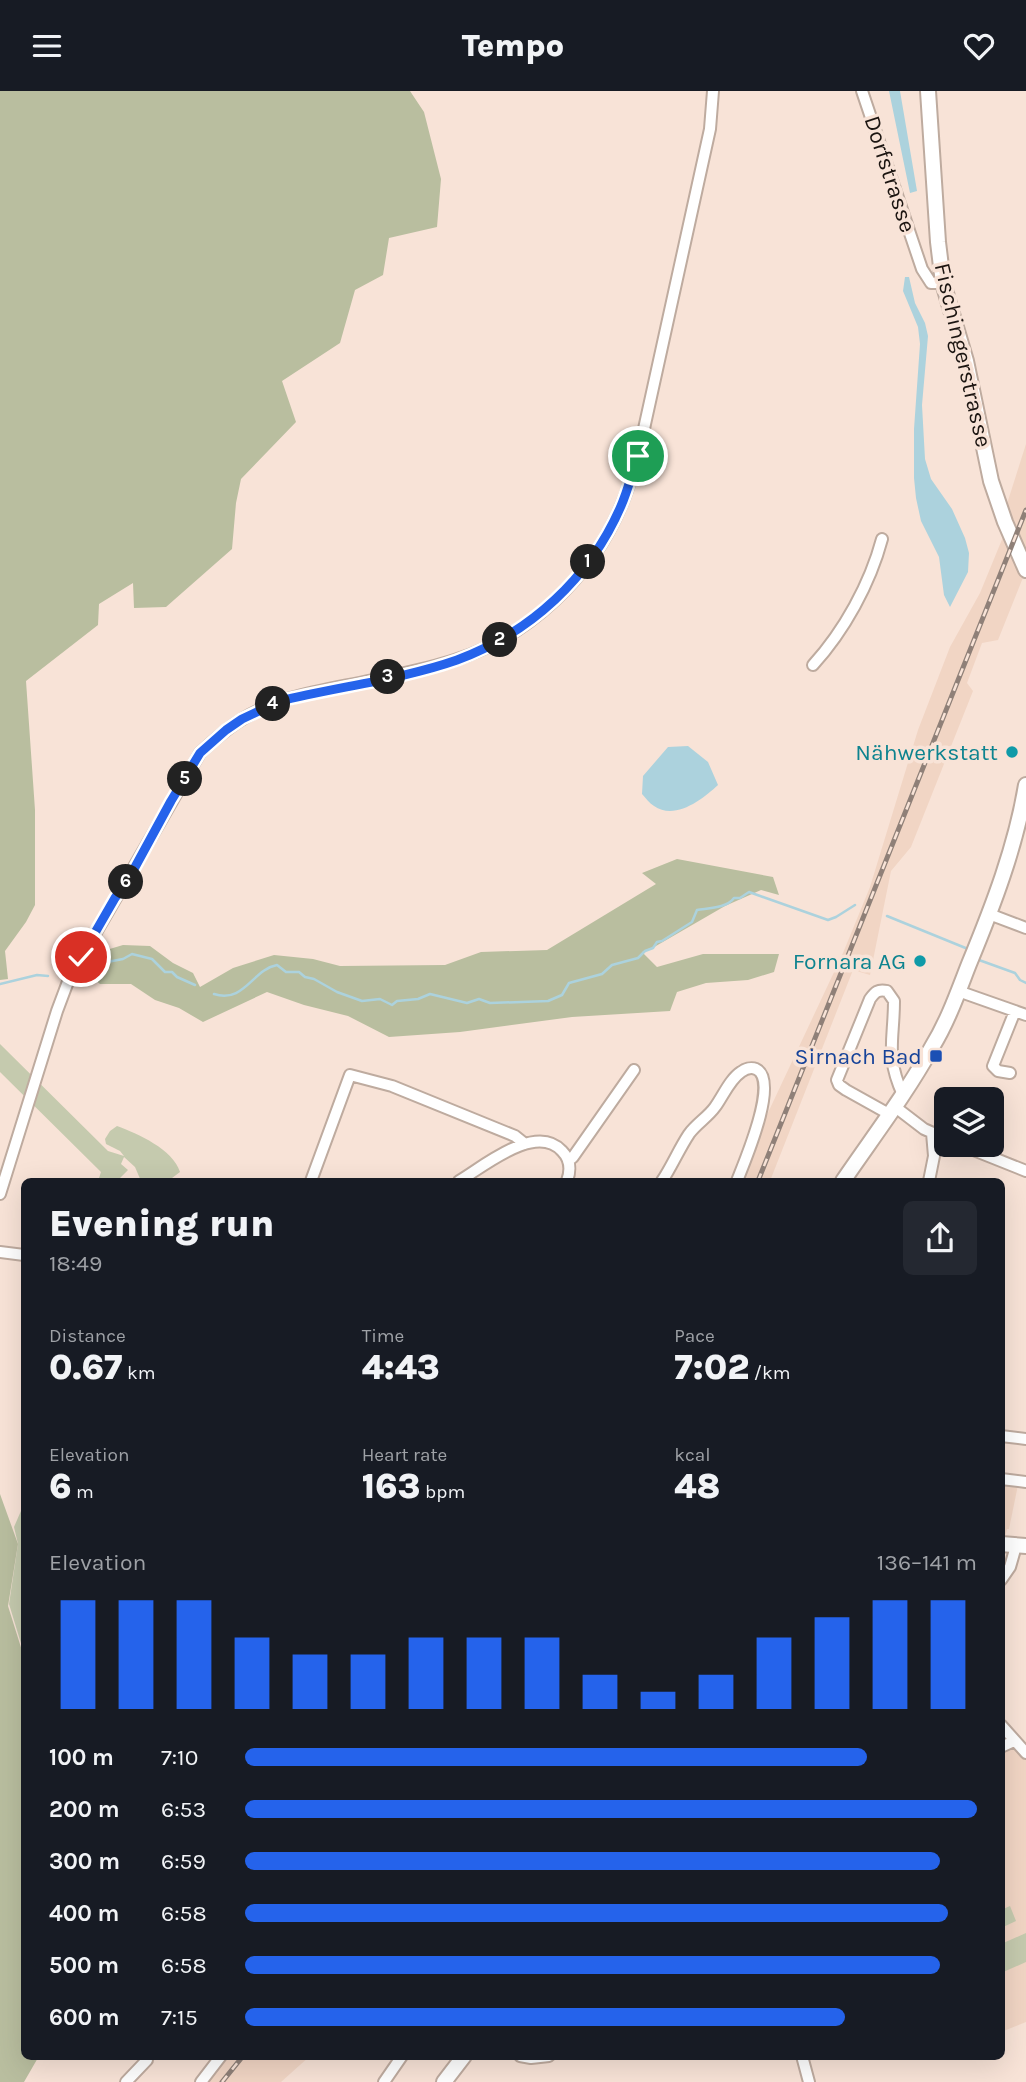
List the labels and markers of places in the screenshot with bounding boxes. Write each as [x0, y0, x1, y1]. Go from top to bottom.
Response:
pin [608, 426, 668, 486]
pin: 1 [570, 545, 606, 580]
pin: 2 [482, 623, 518, 657]
pin: 3 [370, 659, 406, 695]
pin: 4 [256, 687, 290, 721]
place label: Nähwerkstatt [855, 739, 998, 766]
marker: Nähwerkstatt [1004, 744, 1020, 760]
pin: 5 [168, 761, 202, 797]
pin: 6 [108, 865, 144, 899]
pin [51, 927, 111, 987]
place label: Fornara AG [793, 948, 906, 975]
marker: Fornara AG [912, 953, 928, 969]
place label: Sirnach Bad [795, 1043, 922, 1070]
marker: Sirnach Bad [928, 1048, 944, 1064]

